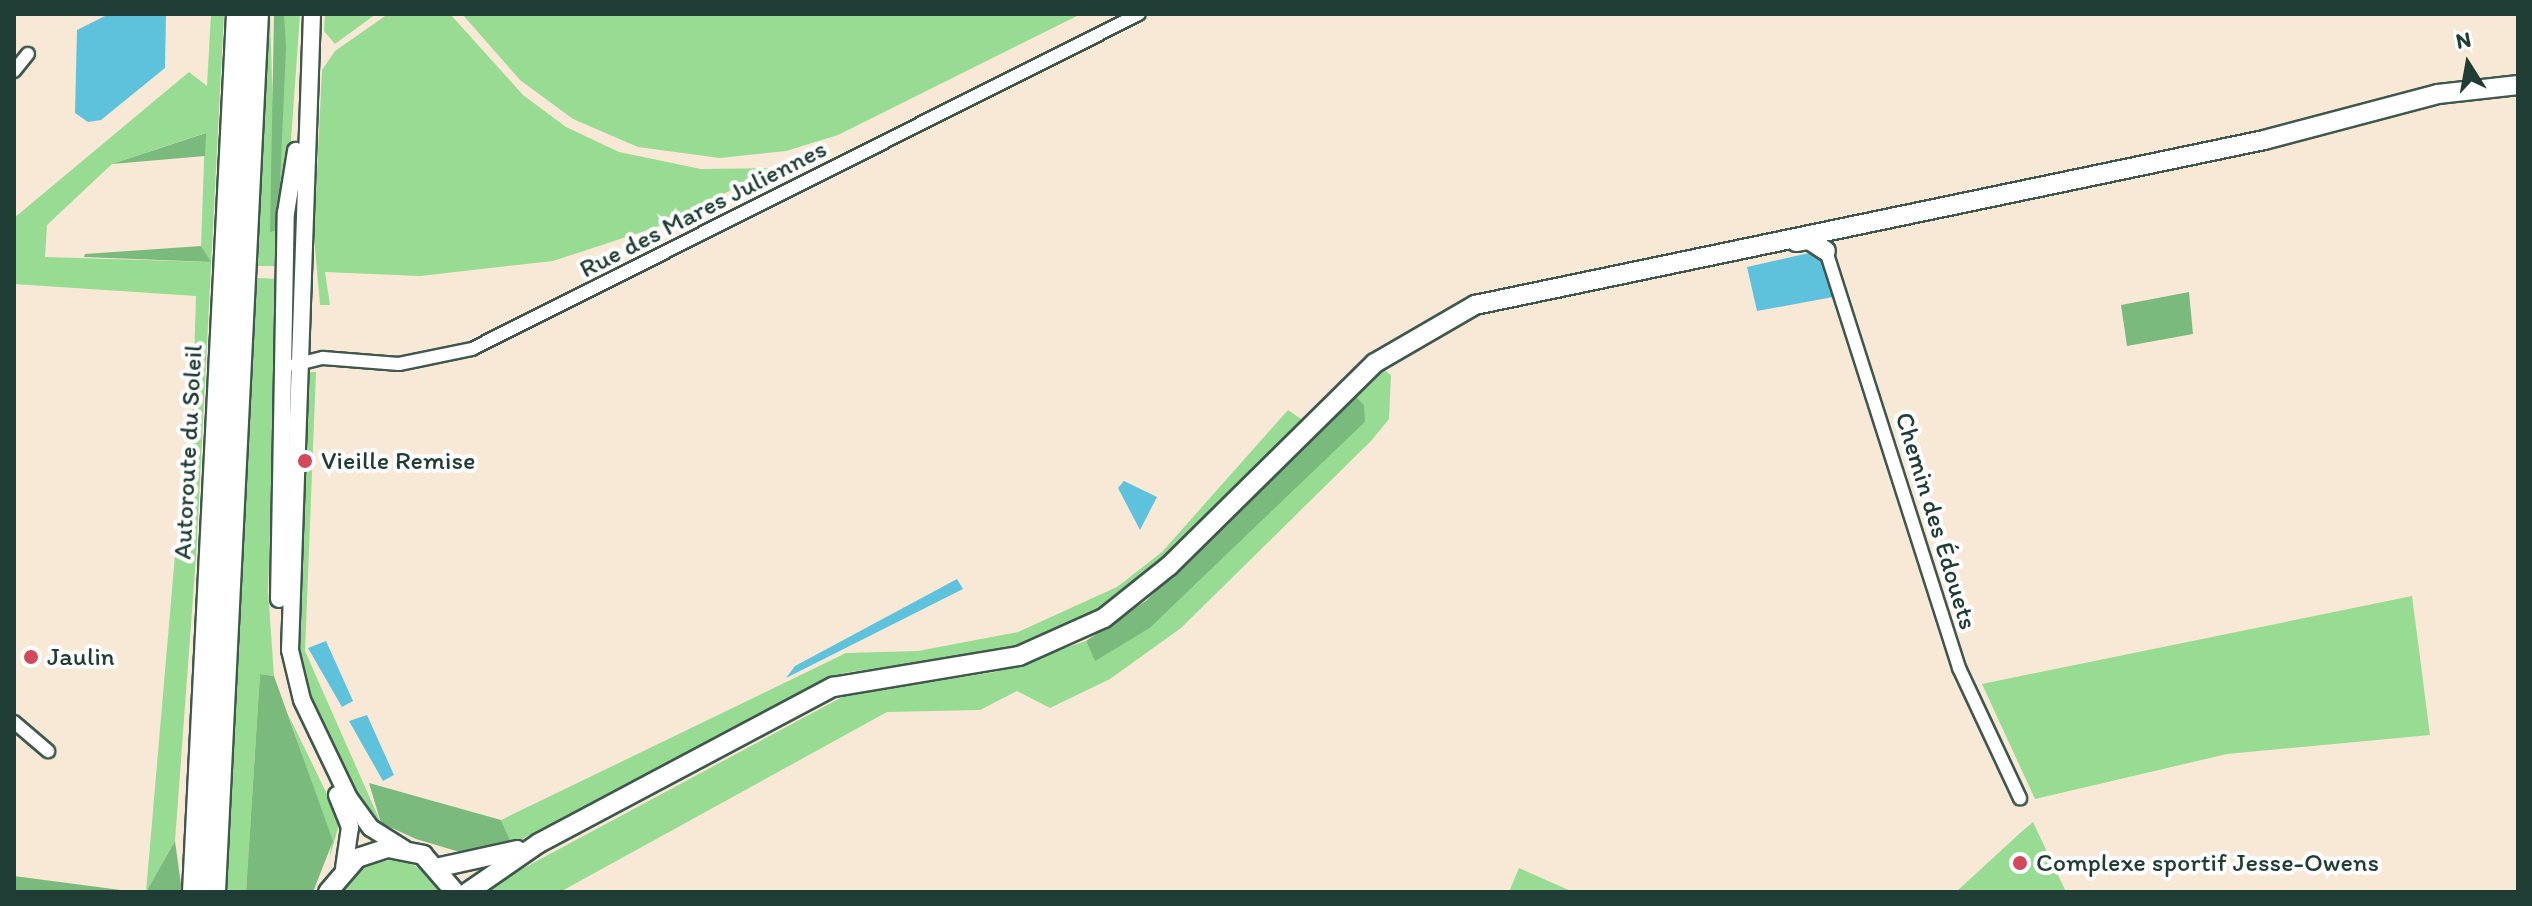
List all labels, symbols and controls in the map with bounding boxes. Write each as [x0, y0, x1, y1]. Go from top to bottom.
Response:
north arrow [2428, 24, 2508, 104]
text: N [2453, 25, 2473, 55]
street label: Rue des Mares Juliennes [575, 133, 831, 285]
street label: Autoroute du Soleil [167, 344, 209, 560]
street label: Chemin des Édouets [1888, 409, 1984, 633]
place label: Vieille Remise [321, 445, 475, 477]
marker: Vieille Remise [296, 452, 314, 470]
place label: Jaulin [47, 641, 115, 673]
marker: Jaulin [22, 648, 40, 666]
place label: Complexe sportif Jesse-Owens [2036, 847, 2378, 879]
marker: Complexe sportif Jesse-Owens [2011, 854, 2029, 872]

